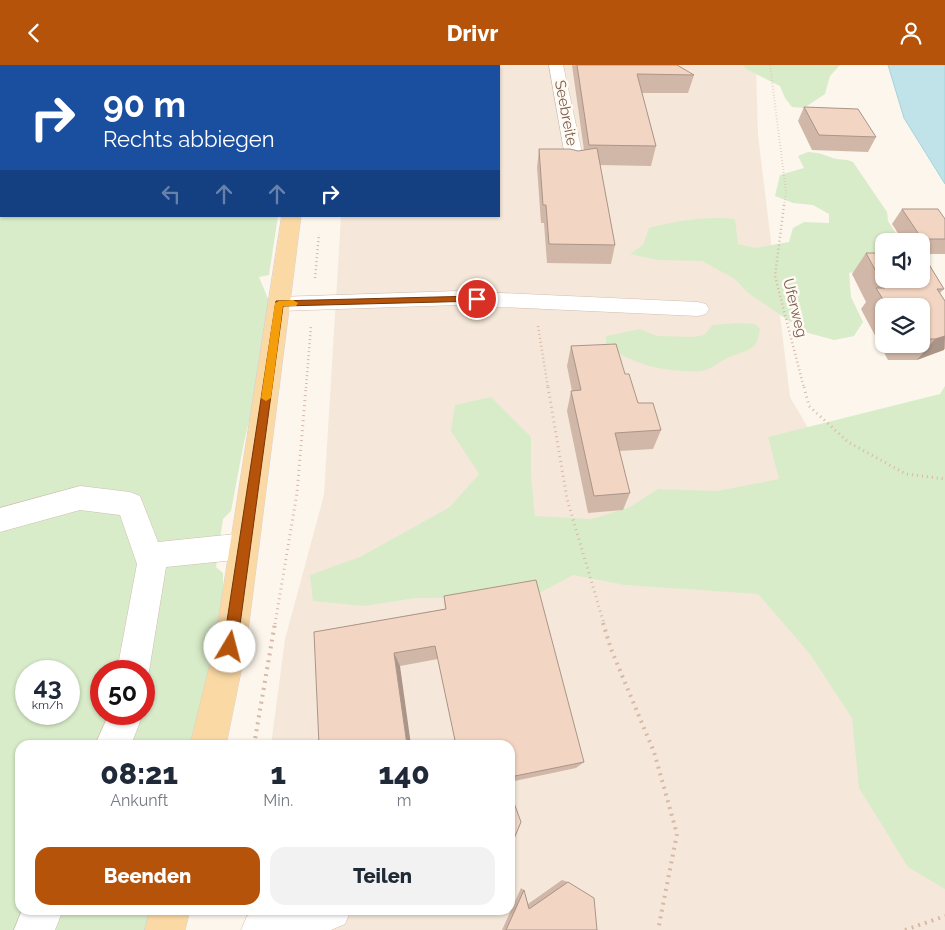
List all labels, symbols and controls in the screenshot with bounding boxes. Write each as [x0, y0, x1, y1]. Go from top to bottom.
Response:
icon: back [20, 19, 48, 47]
icon: person [897, 19, 925, 47]
text: Drivr [447, 20, 498, 46]
street label: Seebreite [551, 79, 581, 148]
text: 90 m [103, 84, 186, 125]
icon: right [20, 85, 85, 150]
text: Rechts abbiegen [103, 126, 275, 152]
icon: left [157, 180, 185, 208]
icon: ahead [210, 180, 238, 208]
icon: ahead [263, 180, 291, 208]
icon: right [316, 180, 344, 208]
map controls [875, 233, 930, 353]
button: sound [875, 233, 930, 288]
street label: Uferweg [779, 277, 811, 339]
pin [456, 278, 498, 320]
icon: arrive [463, 285, 491, 313]
button: layers [875, 298, 930, 353]
position arrow [203, 620, 255, 672]
speed limit sign: 50 [90, 660, 155, 725]
text: 43 [33, 671, 62, 701]
text: km/h [32, 698, 63, 712]
text: 08:21 [100, 756, 178, 791]
text: 1 [270, 756, 286, 791]
text: 140 [378, 756, 430, 791]
text: Ankunft [110, 791, 168, 810]
text: Min. [263, 791, 293, 810]
text: m [397, 791, 411, 810]
button: Beenden [35, 847, 260, 905]
button: Teilen [270, 847, 495, 905]

